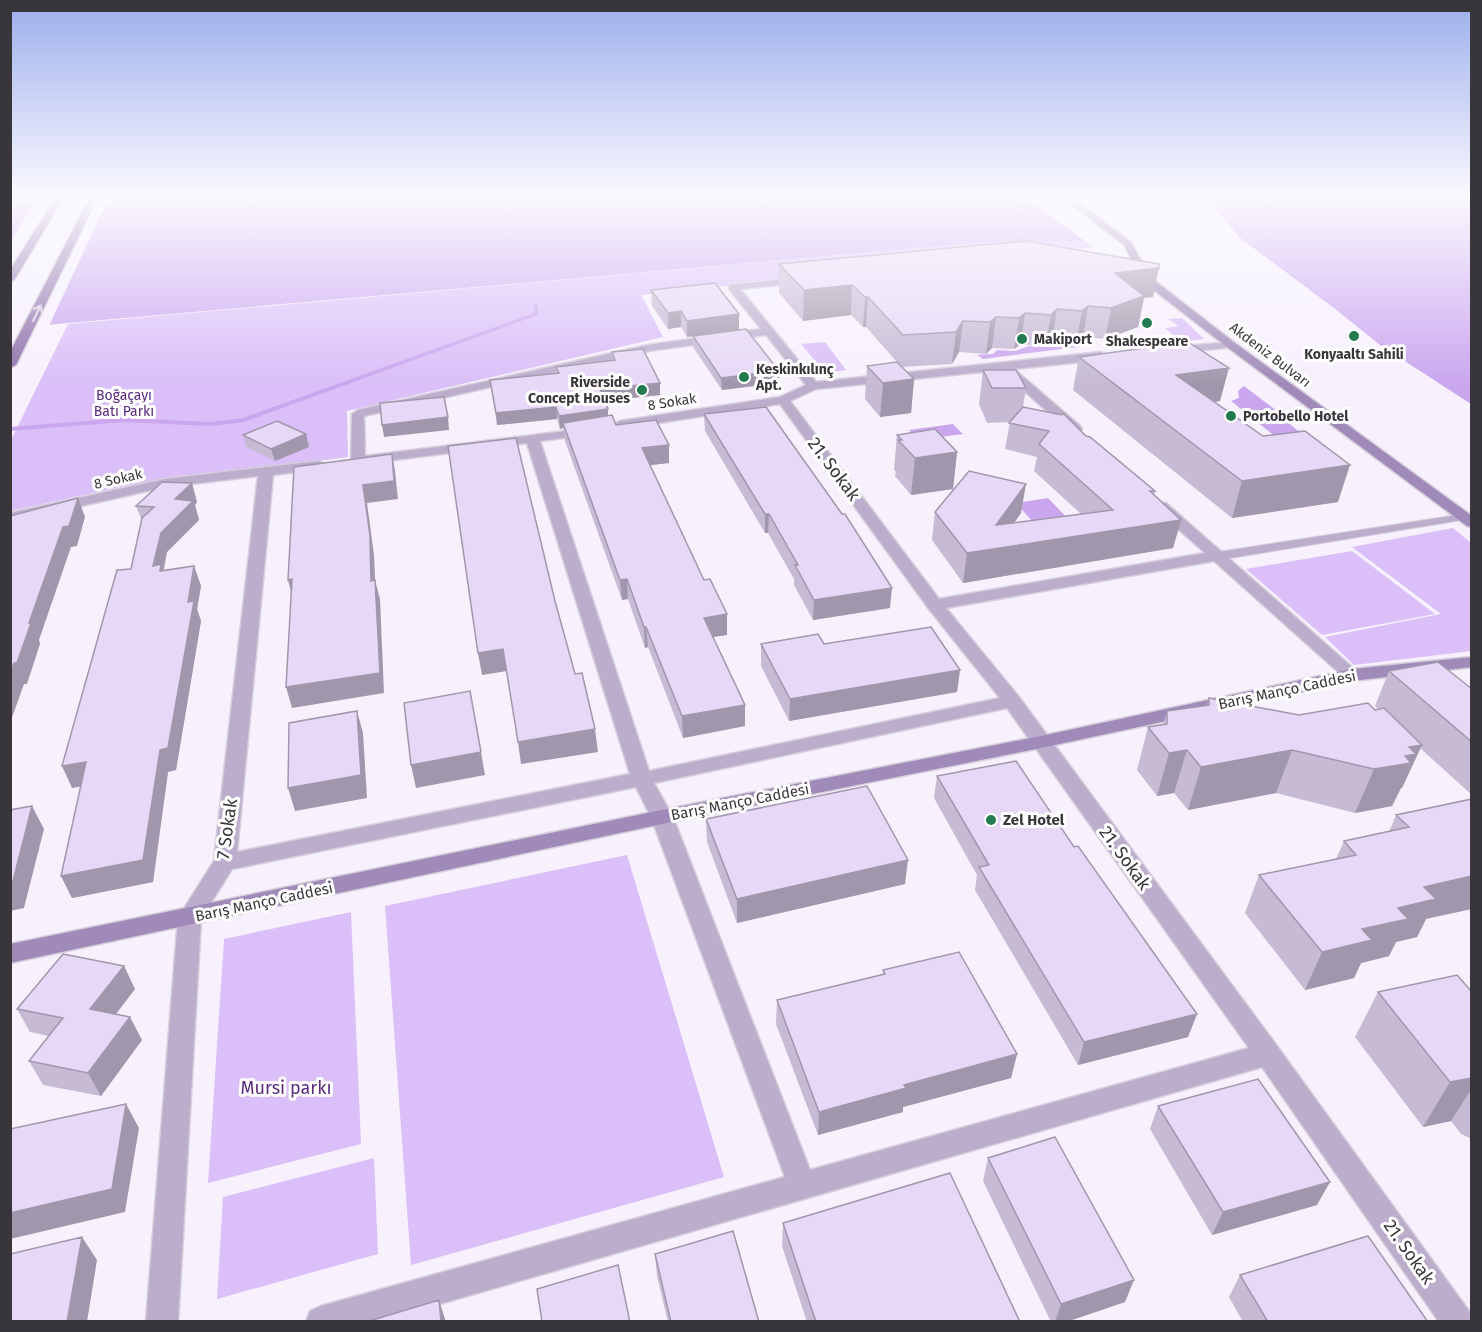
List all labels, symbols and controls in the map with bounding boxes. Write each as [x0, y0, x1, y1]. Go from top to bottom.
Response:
one-way arrow [31, 304, 43, 322]
marker: Shakespeare [1140, 316, 1154, 330]
street label: Akdeniz Bulvarı [1226, 319, 1314, 391]
marker: Konyaaltı Sahili [1347, 329, 1361, 343]
place label: Makiport [1034, 331, 1092, 348]
marker: Makiport [1015, 332, 1029, 346]
place label: Shakespeare [1106, 333, 1188, 350]
place label: Konyaaltı Sahili [1304, 346, 1404, 363]
place label: Keskinkılınç Apt. [755, 361, 834, 394]
marker: Keskinkılınç Apt. [737, 370, 751, 384]
place label: Riverside Concept Houses [528, 374, 630, 407]
marker: Riverside Concept Houses [635, 383, 649, 397]
park label: Boğaçayı Batı Parkı [94, 387, 154, 420]
street label: 8 Sokak [646, 390, 698, 414]
place label: Portobello Hotel [1243, 408, 1349, 425]
marker: Portobello Hotel [1224, 409, 1238, 423]
street label: 21. Sokak [803, 433, 865, 506]
street label: 8 Sokak [92, 465, 145, 493]
street label: Barış Manço Caddesi [1217, 667, 1357, 713]
street label: Barış Manço Caddesi [669, 780, 811, 824]
street label: 7 Sokak [212, 796, 242, 861]
place label: Zel Hotel [1003, 811, 1065, 829]
marker: Zel Hotel [984, 813, 998, 827]
street label: 21. Sokak [1094, 822, 1156, 895]
street label: Barış Manço Caddesi [194, 879, 334, 925]
park label: Mursi parkı [241, 1077, 331, 1099]
street label: 21. Sokak [1379, 1216, 1440, 1289]

